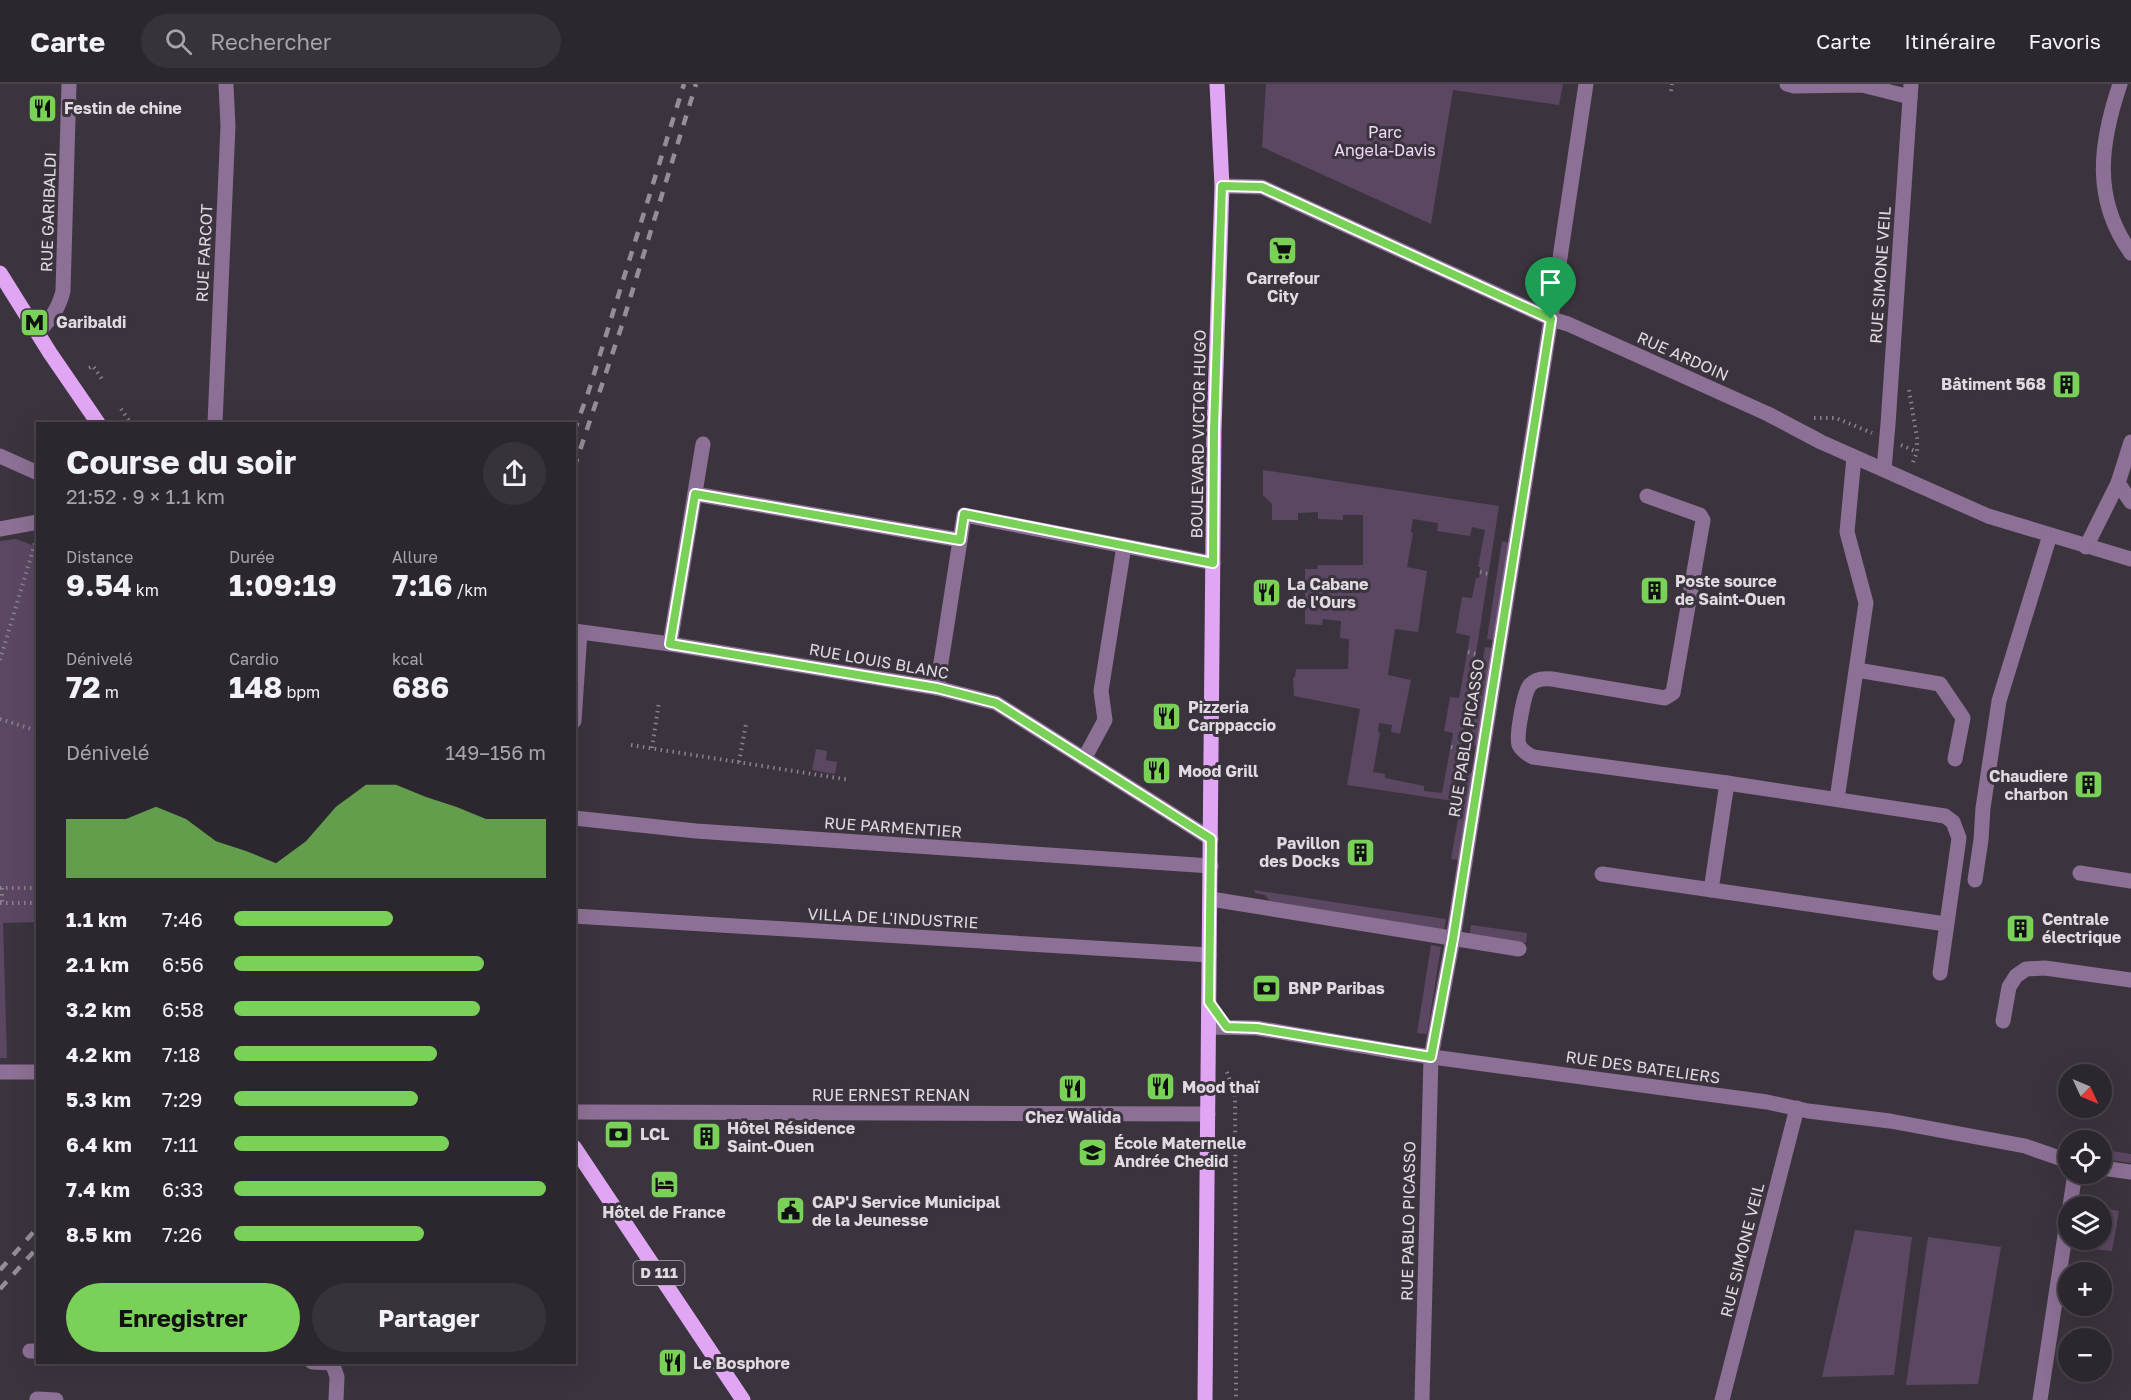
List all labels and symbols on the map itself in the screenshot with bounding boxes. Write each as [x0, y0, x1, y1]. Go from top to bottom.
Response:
restaurant icon: Festin de chine [27, 92, 59, 124]
place label: Festin de chine [64, 98, 182, 118]
park label: Parc Angela-Davis [1334, 122, 1436, 160]
street label: RUE GARIBALDI [36, 152, 60, 272]
street label: RUE FARCOT [191, 203, 217, 303]
street label: RUE SIMONE VEIL [1865, 206, 1895, 344]
supermarket icon: Carrefour City [1267, 234, 1299, 266]
pin [1525, 257, 1576, 319]
place label: Carrefour City [1246, 268, 1320, 306]
metro station icon: Garibaldi [19, 306, 51, 338]
place label: Garibaldi [56, 312, 126, 332]
street label: RUE ARDOIN [1634, 327, 1732, 385]
street label: BOULEVARD VICTOR HUGO [1186, 329, 1210, 539]
building icon: Bâtiment 568 [2051, 368, 2083, 400]
place label: Bâtiment 568 [1941, 374, 2046, 394]
place label: Poste source de Saint-Ouen [1675, 571, 1786, 609]
place label: La Cabane de l'Ours [1287, 574, 1368, 612]
building icon: Poste source de Saint-Ouen [1638, 574, 1670, 606]
restaurant icon: La Cabane de l'Ours [1250, 577, 1282, 609]
street label: RUE LOUIS BLANC [808, 639, 951, 683]
street label: RUE PABLO PICASSO [1444, 657, 1488, 819]
place label: Pizzeria Carppaccio [1188, 697, 1277, 735]
restaurant icon: Pizzeria Carppaccio [1151, 700, 1183, 732]
restaurant icon: Mood Grill [1141, 755, 1173, 787]
place label: Mood Grill [1178, 761, 1259, 781]
place label: Chaudiere charbon [1989, 766, 2068, 804]
building icon: Chaudiere charbon [2073, 769, 2105, 801]
street label: RUE PARMENTIER [823, 812, 963, 842]
place label: Pavillon des Docks [1259, 833, 1340, 871]
building icon: Pavillon des Docks [1345, 836, 1377, 868]
street label: VILLA DE L'INDUSTRIE [807, 904, 979, 932]
place label: Centrale électrique [2042, 909, 2121, 947]
building icon: Centrale électrique [2005, 912, 2037, 944]
bank icon: BNP Paribas [1251, 972, 1283, 1004]
place label: BNP Paribas [1288, 978, 1385, 998]
street label: RUE DES BATELIERS [1564, 1046, 1722, 1088]
north arrow [2058, 1064, 2112, 1118]
restaurant icon: Mood thaï [1145, 1071, 1177, 1103]
restaurant icon: Chez Walida [1057, 1073, 1089, 1105]
place label: Mood thaï [1182, 1077, 1261, 1097]
street label: RUE ERNEST RENAN [812, 1085, 970, 1105]
place label: Chez Walida [1025, 1107, 1121, 1127]
bank icon: LCL [603, 1118, 635, 1150]
place label: Hôtel Résidence Saint-Ouen [727, 1118, 855, 1156]
building icon: Hôtel Résidence Saint-Ouen [690, 1121, 722, 1153]
place label: LCL [640, 1124, 669, 1144]
place label: École Maternelle Andrée Chedid [1114, 1133, 1246, 1171]
school or university icon: École Maternelle Andrée Chedid [1077, 1136, 1109, 1168]
street label: RUE PABLO PICASSO [1397, 1141, 1419, 1301]
hotel icon: Hôtel de France [648, 1168, 680, 1200]
street label: RUE SIMONE VEIL [1716, 1181, 1768, 1319]
place label: CAP'J Service Municipal de la Jeunesse [812, 1192, 1001, 1230]
public building icon: CAP'J Service Municipal de la Jeunesse [775, 1195, 807, 1227]
place label: Hôtel de France [602, 1202, 726, 1222]
road number: D 111 [634, 1261, 684, 1285]
restaurant icon: Le Bosphore [656, 1347, 688, 1379]
place label: Le Bosphore [693, 1353, 790, 1373]

